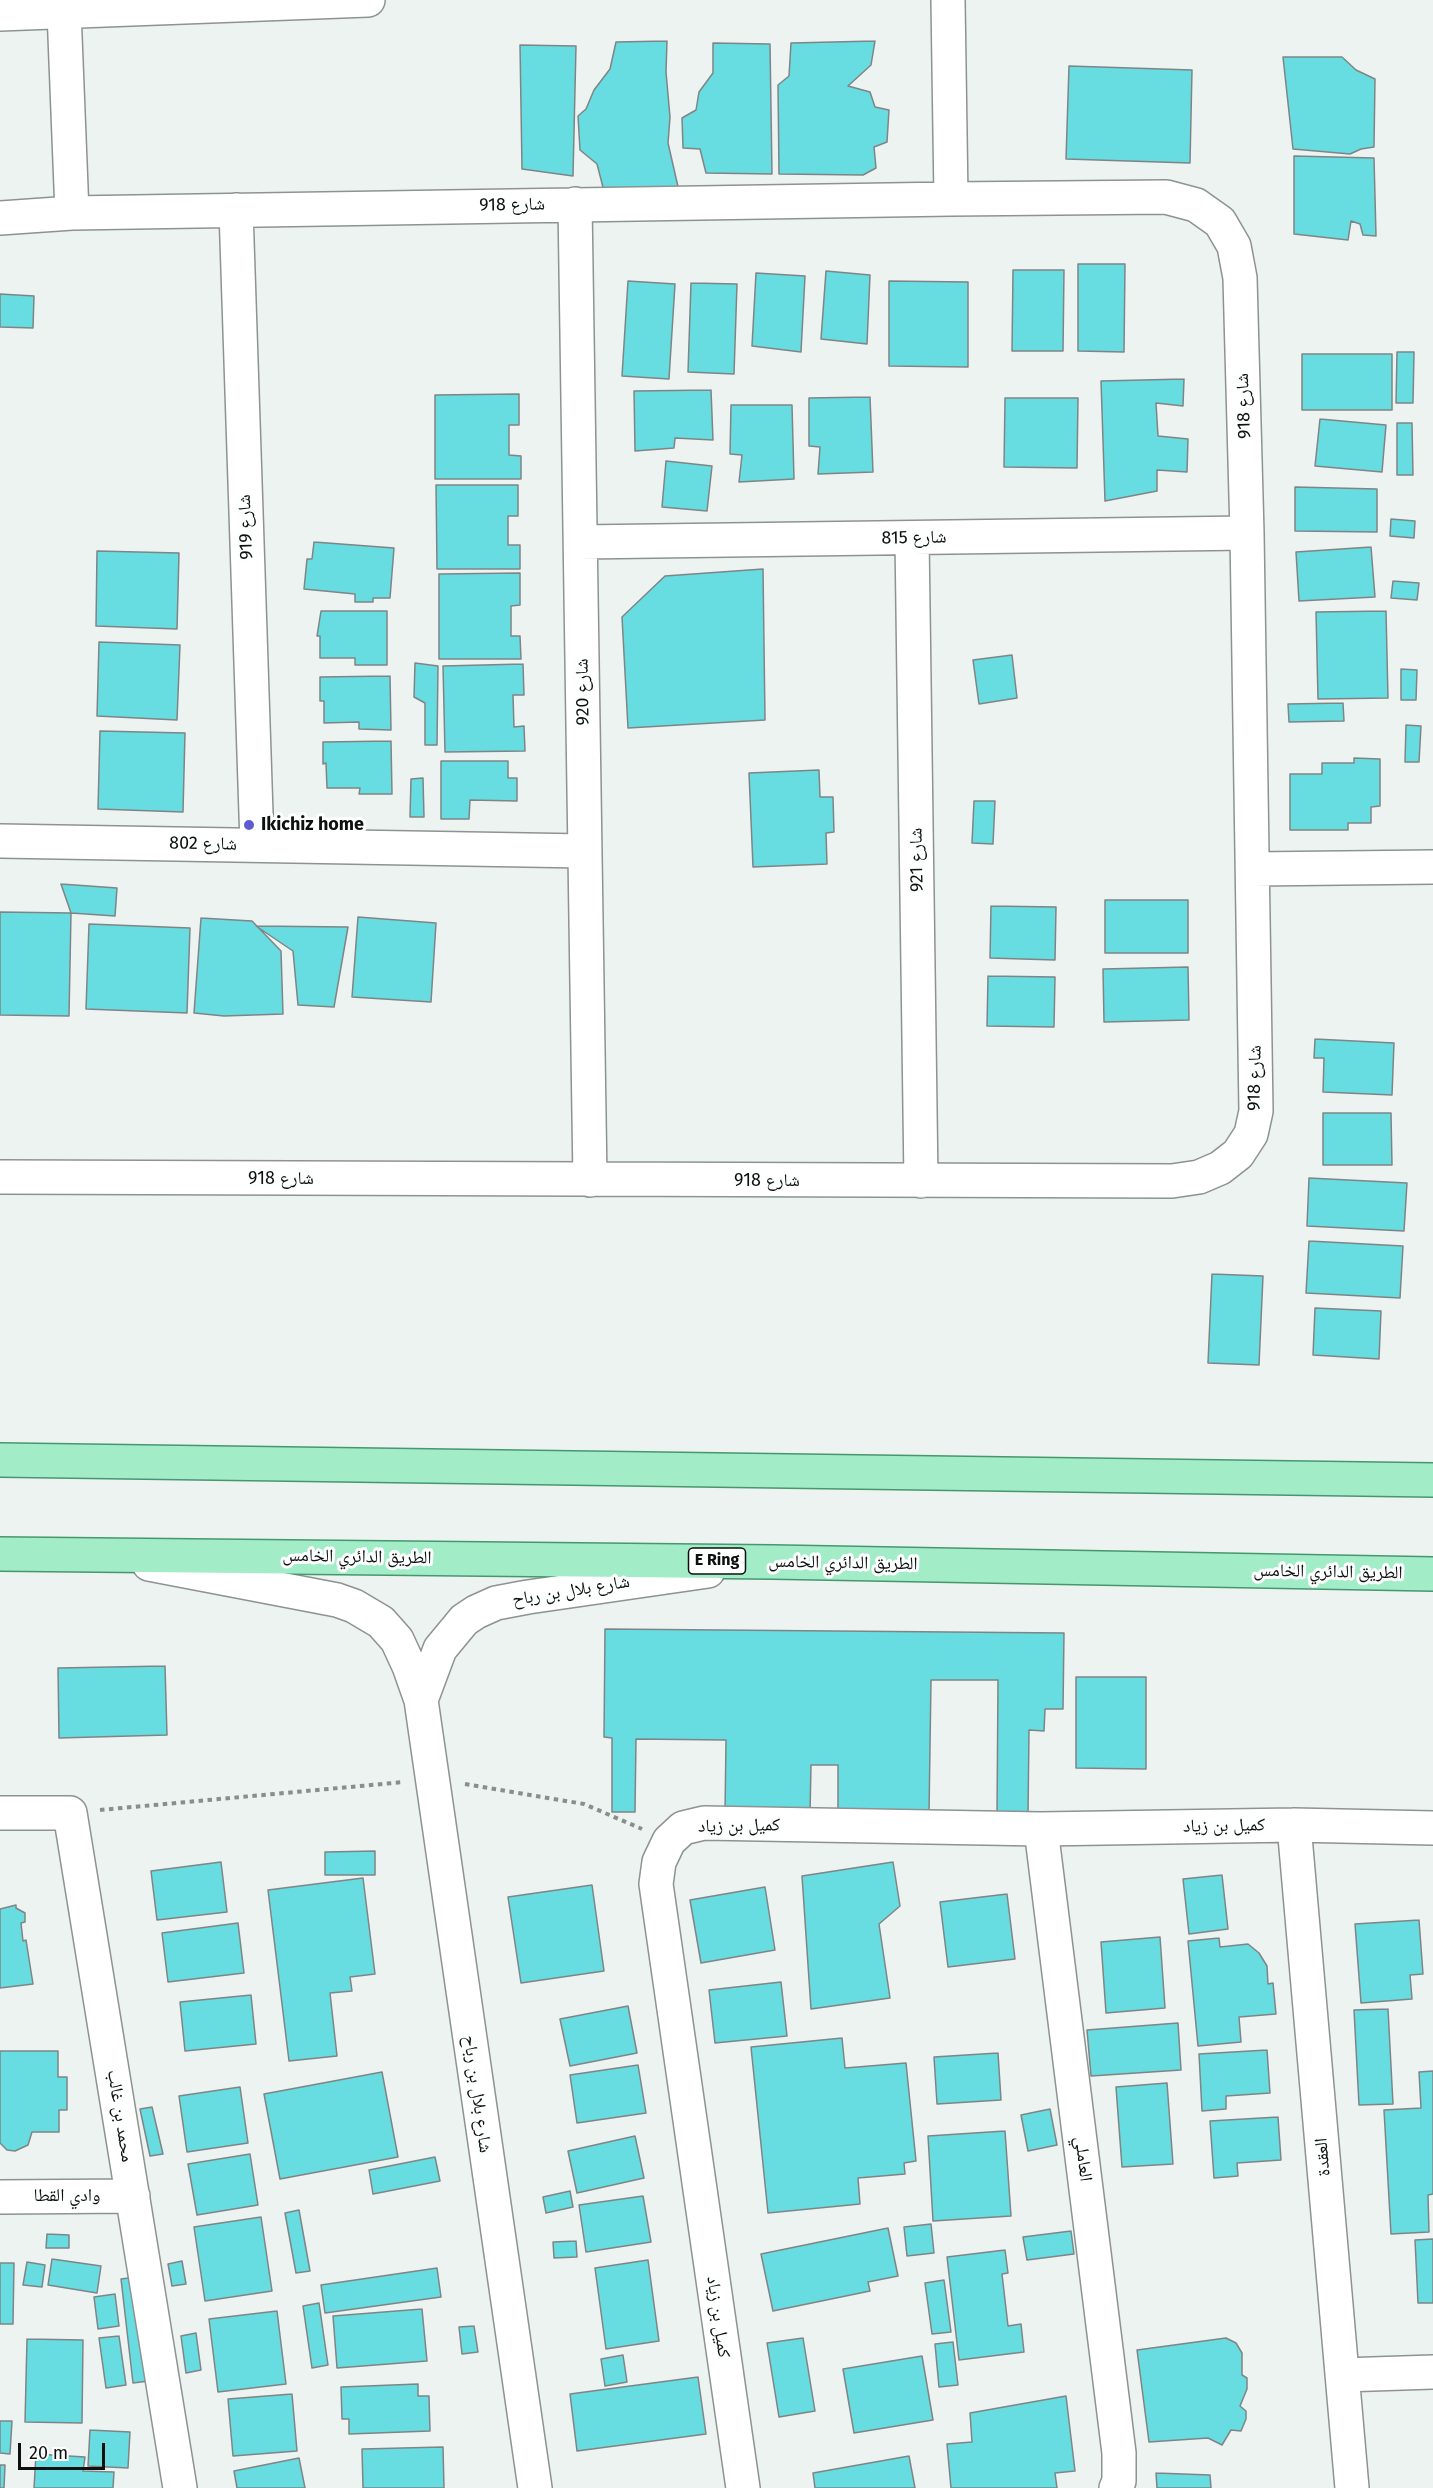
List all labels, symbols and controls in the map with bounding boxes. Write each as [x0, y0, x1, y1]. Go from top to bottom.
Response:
street label: شارع 918 [479, 194, 545, 216]
street label: شارع 918 [1232, 373, 1256, 439]
street label: شارع 919 [234, 494, 258, 560]
street label: شارع 815 [881, 527, 947, 549]
street label: شارع 920 [572, 658, 594, 726]
place label: Ikichiz home [261, 814, 364, 836]
marker: Ikichiz home [242, 818, 256, 832]
street label: شارع 921 [906, 828, 928, 892]
street label: شارع 802 [169, 833, 237, 855]
street label: شارع 918 [1244, 1045, 1266, 1111]
street label: شارع 918 [248, 1168, 314, 1190]
street label: شارع 918 [734, 1170, 800, 1192]
street label: الطريق الدائري الخامس [282, 1545, 432, 1569]
road number: E Ring [688, 1548, 746, 1574]
street label: الطريق الدائري الخامس [768, 1551, 918, 1575]
street label: الطريق الدائري الخامس [1253, 1560, 1403, 1584]
street label: شارع بلال بن رباح [511, 1571, 631, 1611]
street label: كميل بن زياد [698, 1814, 780, 1838]
street label: كميل بن زياد [1183, 1814, 1265, 1838]
street label: شارع بلال بن رباح [458, 2034, 496, 2154]
street label: محمد بن غالب [102, 2068, 138, 2164]
street label: العاملي [1070, 2135, 1096, 2183]
street label: العقدة [1311, 2137, 1335, 2177]
street label: وادي القطا [34, 2185, 100, 2207]
street label: كميل بن زياد [702, 2275, 734, 2359]
scale bar [21, 2431, 108, 2469]
text: 20 m [29, 2442, 68, 2464]

